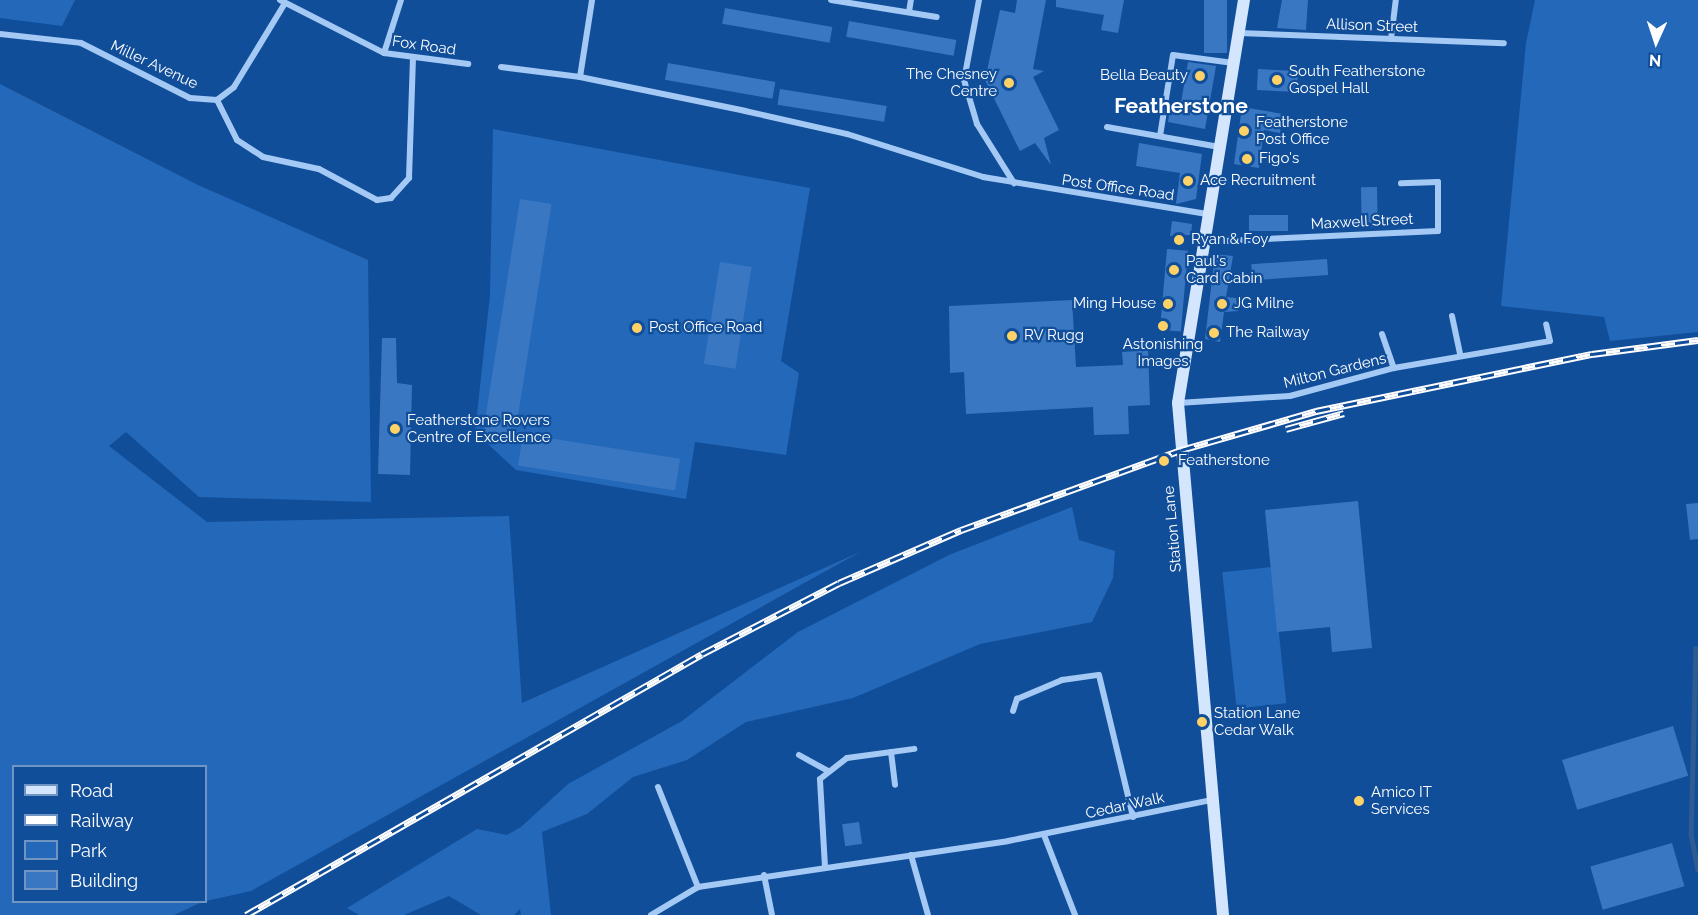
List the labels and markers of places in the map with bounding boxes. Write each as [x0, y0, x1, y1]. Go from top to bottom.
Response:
place label: South Featherstone Gospel Hall [1289, 62, 1425, 97]
place label: The Chesney Centre [906, 65, 997, 100]
place label: Bella Beauty [1100, 67, 1188, 85]
marker: Bella Beauty [1193, 69, 1207, 83]
marker: South Featherstone Gospel Hall [1270, 73, 1284, 87]
marker: The Chesney Centre [1002, 76, 1016, 90]
place label: Featherstone Post Office [1256, 113, 1348, 148]
marker: Featherstone Post Office [1237, 124, 1251, 138]
place label: Figo's [1259, 150, 1299, 168]
marker: Figo's [1240, 152, 1254, 166]
place label: Ace Recruitment [1200, 172, 1316, 190]
marker: Ace Recruitment [1181, 174, 1195, 188]
place label: Ryan & Foy [1191, 231, 1268, 249]
marker: Ryan & Foy [1172, 233, 1186, 247]
place label: Paul's Card Cabin [1186, 252, 1262, 287]
marker: Paul's Card Cabin [1167, 263, 1181, 277]
place label: Ming House [1073, 295, 1156, 313]
place label: JG Milne [1234, 295, 1294, 313]
marker: Ming House [1161, 297, 1175, 311]
marker: JG Milne [1215, 297, 1229, 311]
place label: Post Office Road [649, 319, 762, 337]
marker: Astonishing Images [1156, 319, 1170, 333]
marker: Post Office Road [630, 321, 644, 335]
place label: The Railway [1226, 324, 1310, 342]
marker: The Railway [1207, 326, 1221, 340]
place label: RV Rugg [1024, 327, 1085, 345]
marker: RV Rugg [1005, 329, 1019, 343]
place label: Astonishing Images [1123, 335, 1203, 370]
place label: Featherstone Rovers Centre of Excellence [407, 411, 551, 446]
marker: Featherstone Rovers Centre of Excellence [388, 422, 402, 436]
marker: Featherstone [1155, 452, 1173, 470]
place label: Featherstone [1178, 452, 1270, 470]
place label: Station Lane Cedar Walk [1214, 704, 1300, 739]
marker: Station Lane Cedar Walk [1195, 715, 1209, 729]
place label: Amico IT Services [1371, 783, 1432, 818]
marker: Amico IT Services [1352, 794, 1366, 808]

